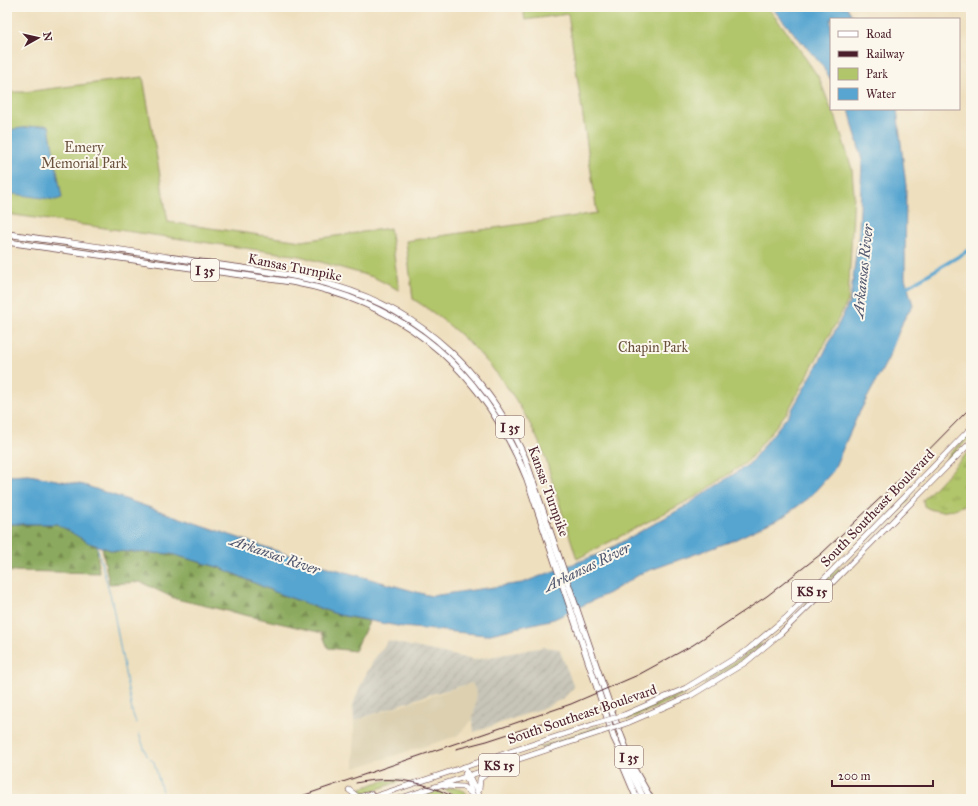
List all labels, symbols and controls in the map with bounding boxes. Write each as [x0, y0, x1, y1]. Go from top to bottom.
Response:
north arrow [18, 18, 58, 58]
legend [830, 18, 960, 110]
text: Road [866, 27, 892, 41]
text: N [40, 31, 55, 43]
text: Railway [866, 47, 905, 61]
text: Park [866, 67, 888, 81]
text: Water [866, 87, 896, 101]
park label: Emery Memorial Park [41, 139, 128, 172]
water label: Arkansas River [849, 223, 877, 321]
street label: Kansas Turnpike [247, 250, 343, 285]
road number: I 35 [191, 259, 219, 281]
park label: Chapin Park [618, 339, 688, 356]
road number: I 35 [496, 416, 524, 438]
street label: Kansas Turnpike [524, 443, 573, 539]
street label: South Southeast Boulevard [817, 446, 938, 571]
water label: Arkansas River [226, 531, 323, 579]
water label: Arkansas River [539, 538, 634, 597]
road number: KS 15 [792, 580, 832, 602]
street label: South Southeast Boulevard [505, 681, 659, 748]
road number: I 35 [615, 746, 643, 768]
road number: KS 15 [479, 754, 519, 776]
scale bar [832, 762, 933, 788]
text: 200 m [838, 769, 871, 783]

